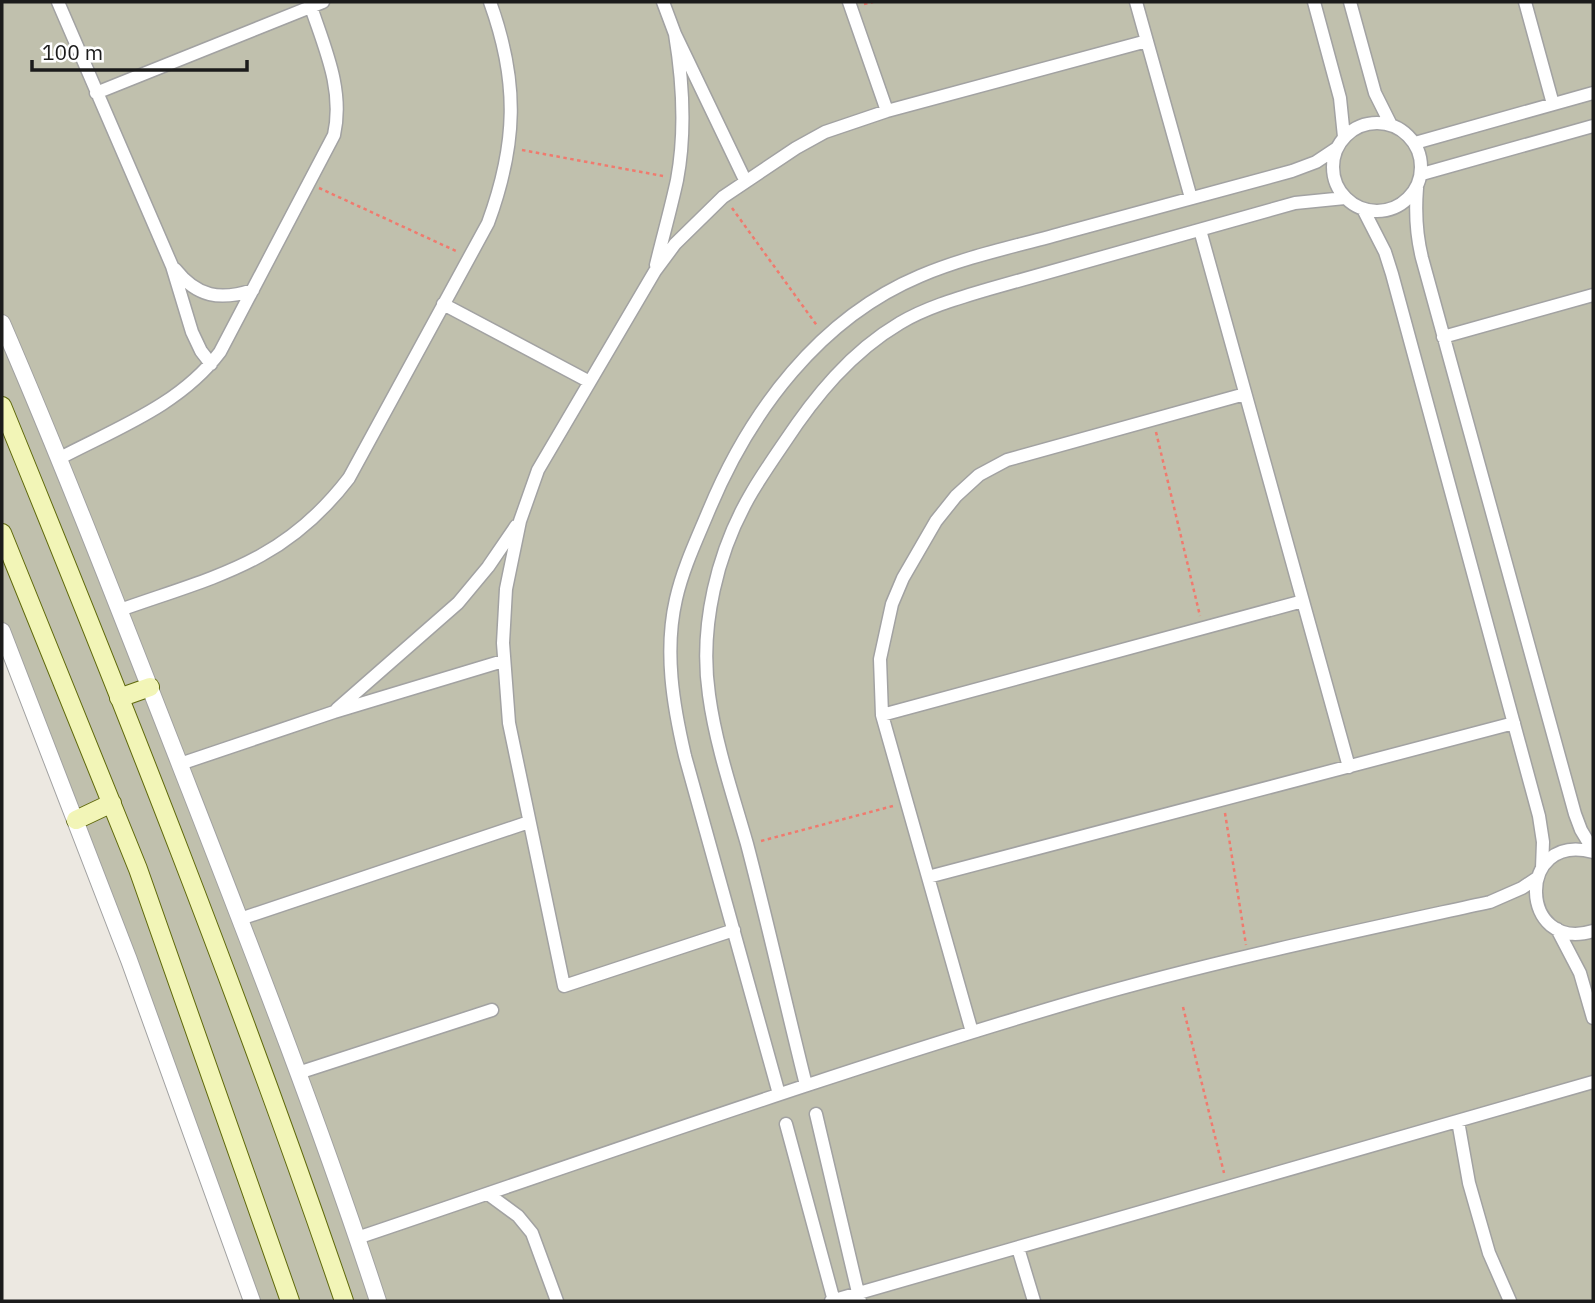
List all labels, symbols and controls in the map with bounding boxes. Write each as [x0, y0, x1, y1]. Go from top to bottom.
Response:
scale bar [32, 28, 247, 72]
text: 100 m [42, 38, 103, 66]

